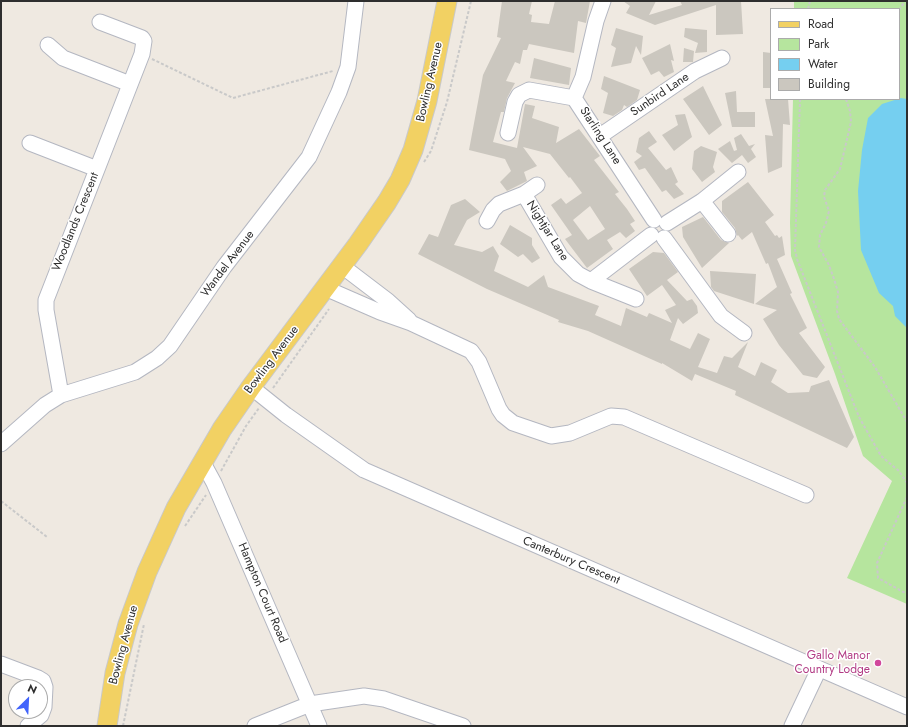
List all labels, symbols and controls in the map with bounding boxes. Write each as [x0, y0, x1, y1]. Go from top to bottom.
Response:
legend [770, 8, 900, 100]
text: Road [808, 15, 834, 33]
text: Park [808, 35, 829, 53]
street label: Bowling Avenue [414, 41, 446, 123]
text: Water [808, 55, 838, 73]
street label: Sunbird Lane [628, 70, 692, 120]
text: Building [808, 75, 850, 93]
street label: Starling Lane [576, 105, 624, 167]
street label: Woodlands Crescent [50, 171, 102, 273]
street label: Nightjar Lane [523, 198, 571, 264]
street label: Wandel Avenue [198, 228, 258, 300]
street label: Bowling Avenue [242, 323, 302, 397]
street label: Canterbury Crescent [520, 534, 622, 588]
street label: Hampton Court Road [234, 541, 290, 645]
street label: Bowling Avenue [107, 604, 141, 686]
place label: Gallo Manor Country Lodge [795, 649, 870, 677]
marker: Gallo Manor Country Lodge [873, 658, 883, 668]
north arrow [8, 679, 48, 719]
text: N [25, 680, 40, 698]

